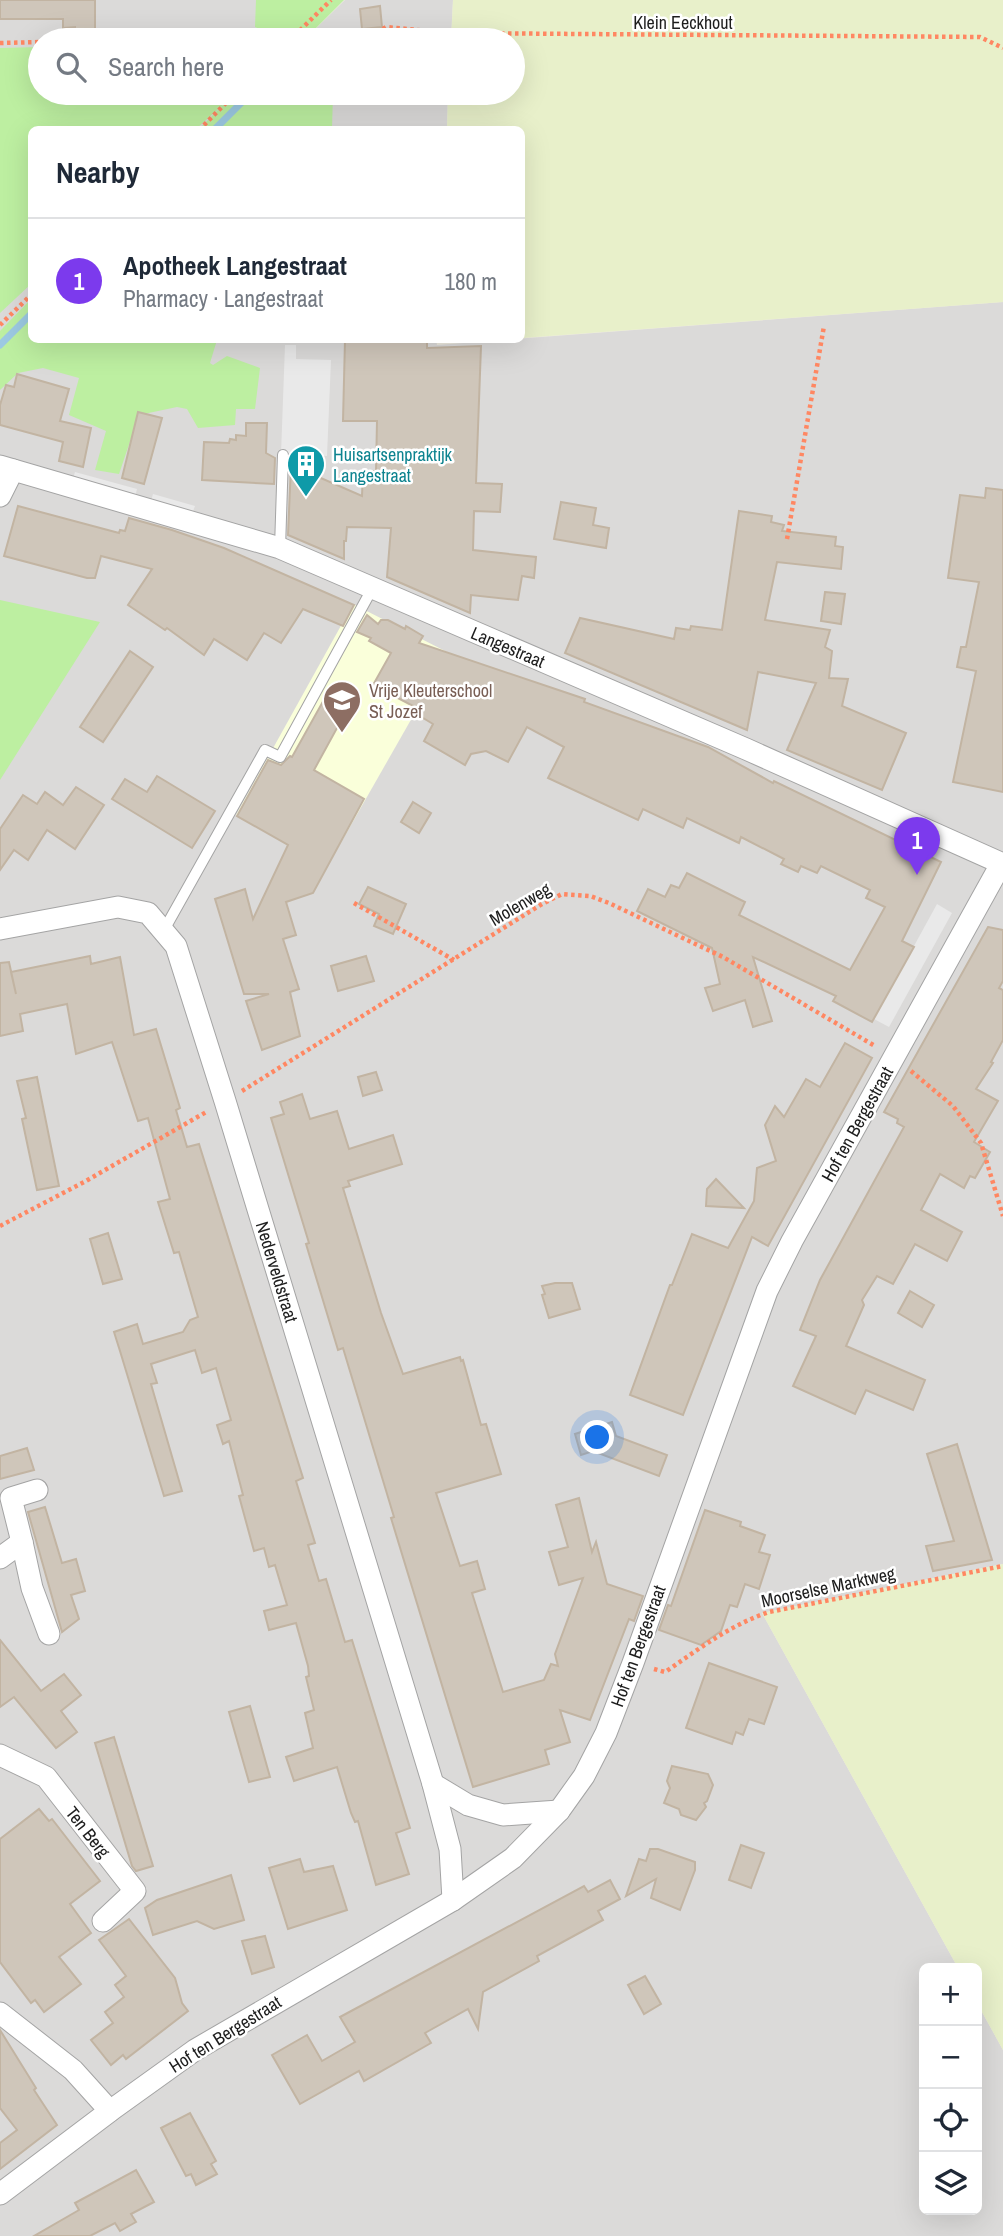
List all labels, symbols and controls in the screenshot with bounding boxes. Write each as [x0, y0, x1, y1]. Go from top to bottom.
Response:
street label: Klein Eeckhout [633, 10, 733, 35]
search box [28, 28, 525, 105]
icon: search [52, 48, 90, 86]
text: Search here [108, 49, 224, 84]
text: Nearby [56, 152, 139, 192]
text: Apotheek Langestraat [123, 248, 347, 283]
text: 1 [74, 266, 84, 297]
text: 180 m [445, 266, 497, 297]
text: Pharmacy · Langestraat [123, 283, 323, 314]
place label: Huisartsenpraktijk Langestraat [333, 442, 453, 488]
building icon: Huisartsenpraktijk Langestraat [285, 443, 327, 498]
street label: Langestraat [467, 620, 549, 674]
place label: Vrije Kleuterschool St Jozef [369, 678, 492, 724]
school or university icon: Vrije Kleuterschool St Jozef [321, 679, 363, 734]
pin: 1 [894, 817, 940, 875]
street label: Molenweg [485, 876, 556, 932]
street label: Hof ten Bergestraat [815, 1062, 899, 1186]
street label: Nederveldstraat [250, 1219, 304, 1325]
your location [580, 1420, 614, 1454]
street label: Moorselse Marktweg [759, 1560, 898, 1613]
street label: Hof ten Bergestraat [604, 1582, 672, 1710]
street label: Ten Berg [60, 1801, 117, 1864]
map controls [919, 1963, 982, 2215]
button: + [919, 1963, 982, 2026]
street label: Hof ten Bergestraat [164, 1989, 286, 2079]
button: − [919, 2026, 982, 2089]
button: locate [919, 2089, 982, 2152]
button: layers [919, 2152, 982, 2215]

